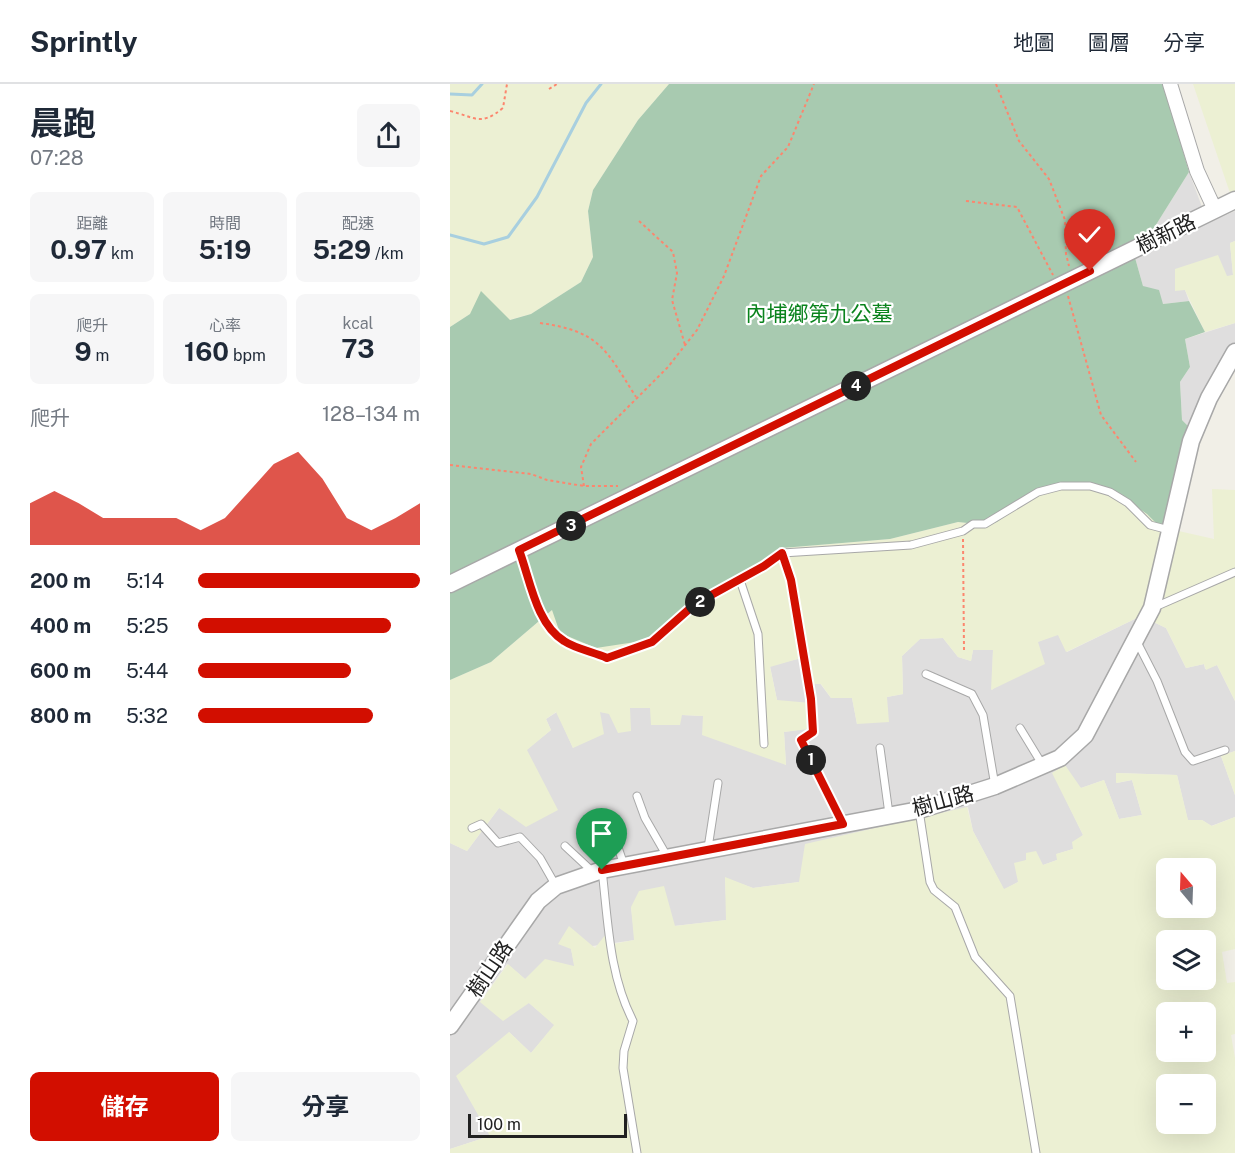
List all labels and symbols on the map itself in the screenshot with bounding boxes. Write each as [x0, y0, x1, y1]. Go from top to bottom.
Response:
pin [1064, 209, 1115, 271]
street label: 樹新路 [1132, 209, 1200, 259]
park label: 內埔鄉第九公墓 [746, 301, 893, 326]
pin: 4 [841, 371, 871, 401]
pin: 3 [556, 511, 586, 541]
pin: 2 [685, 587, 715, 617]
pin: 1 [796, 745, 826, 775]
street label: 樹山路 [909, 780, 977, 821]
pin [576, 808, 627, 870]
north arrow [1156, 858, 1216, 918]
street label: 樹山路 [462, 936, 518, 1002]
scale bar [468, 1111, 627, 1138]

